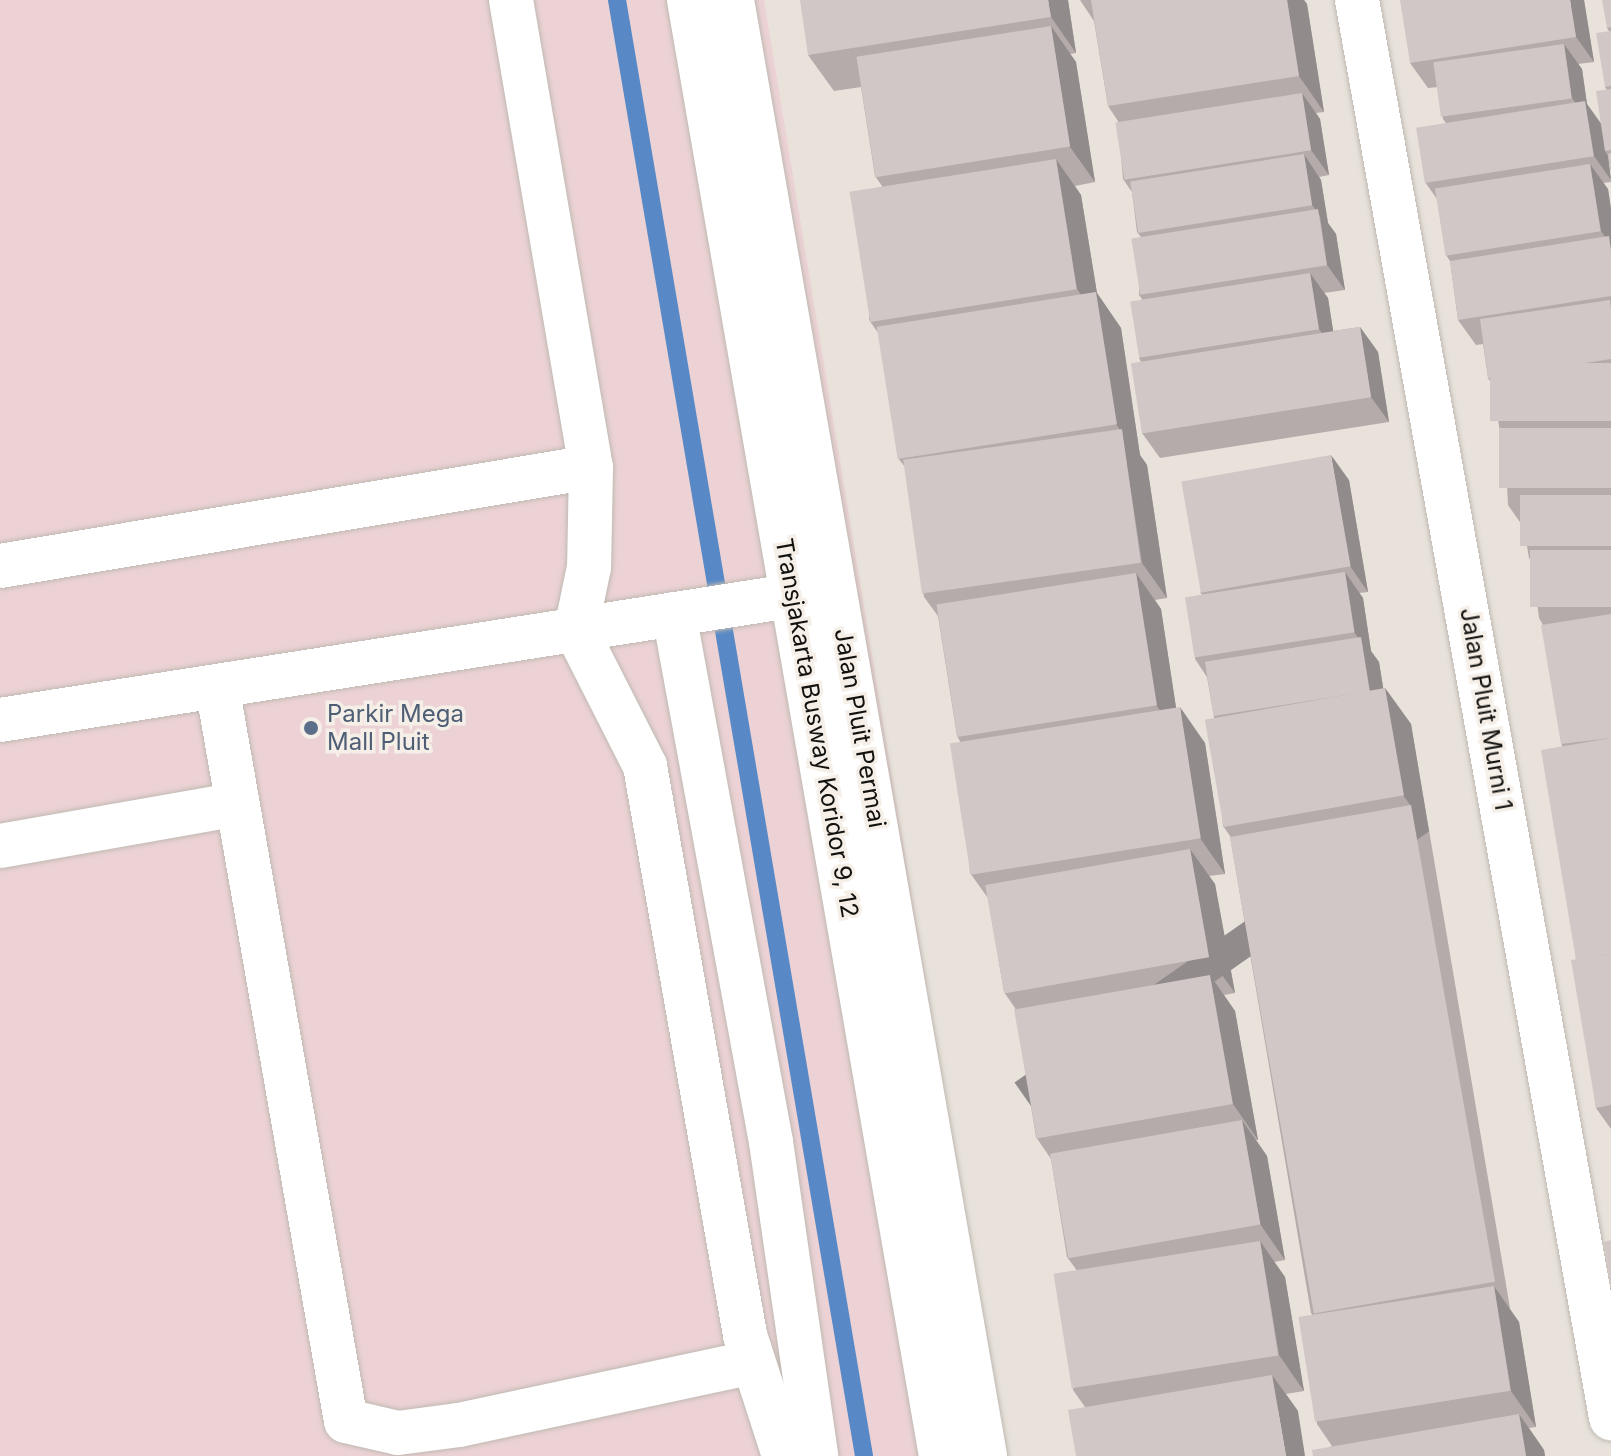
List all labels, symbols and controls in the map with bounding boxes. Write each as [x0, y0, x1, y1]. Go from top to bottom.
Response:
street label: Transjakarta Busway Koridor 9, 12 [769, 536, 865, 920]
street label: Jalan Pluit Murni 1 [1454, 606, 1518, 812]
street label: Jalan Pluit Permai [828, 626, 892, 830]
place label: Parkir Mega Mall Pluit [327, 700, 464, 756]
marker: Parkir Mega Mall Pluit [302, 719, 320, 737]

